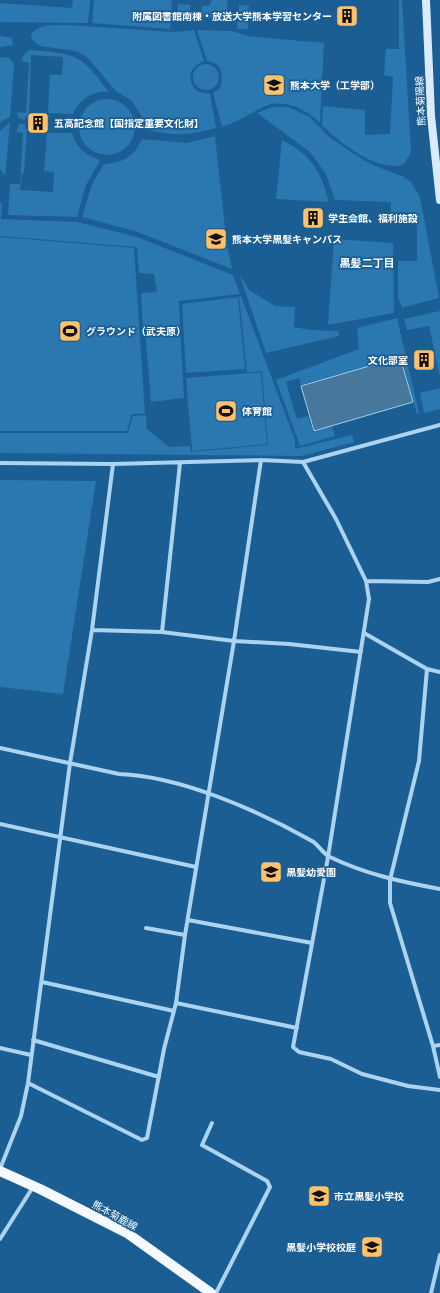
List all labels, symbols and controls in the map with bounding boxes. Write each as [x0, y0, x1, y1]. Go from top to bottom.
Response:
building icon: 附属図書館南棟・放送大学熊本学習センター [334, 3, 360, 29]
place label: 附属図書館南棟・放送大学熊本学習センター [132, 9, 332, 24]
school or university icon: 熊本大学（工学部） [261, 72, 287, 98]
street label: 熊本菊陽線 [412, 76, 429, 126]
place label: 熊本大学（工学部） [290, 78, 380, 93]
building icon: 五高記念館【国指定重要文化財】 [25, 110, 51, 136]
place label: 五高記念館【国指定重要文化財】 [54, 116, 204, 131]
building icon: 学生会館、福利施設 [300, 205, 326, 231]
place label: 学生会館、福利施設 [328, 211, 418, 226]
school or university icon: 熊本大学黒髪キャンパス [203, 226, 229, 252]
place label: 熊本大学黒髪キャンパス [232, 232, 342, 247]
district label: 黒髪二丁目 [340, 255, 395, 271]
sports icon: グラウンド（武夫原） [57, 318, 83, 344]
place label: グラウンド（武夫原） [86, 324, 186, 339]
building icon: 文化部室 [411, 347, 437, 373]
place label: 文化部室 [368, 353, 408, 368]
sports icon: 体育館 [213, 398, 239, 424]
place label: 体育館 [241, 404, 272, 419]
school or university icon: 黒髪幼愛園 [258, 859, 284, 885]
place label: 黒髪幼愛園 [286, 865, 336, 880]
school or university icon: 市立黒髪小学校 [306, 1183, 332, 1209]
place label: 市立黒髪小学校 [334, 1189, 404, 1204]
street label: 熊本菊鹿線 [89, 1197, 140, 1234]
school or university icon: 黒髪小学校校庭 [359, 1234, 385, 1260]
place label: 黒髪小学校校庭 [286, 1240, 356, 1255]

